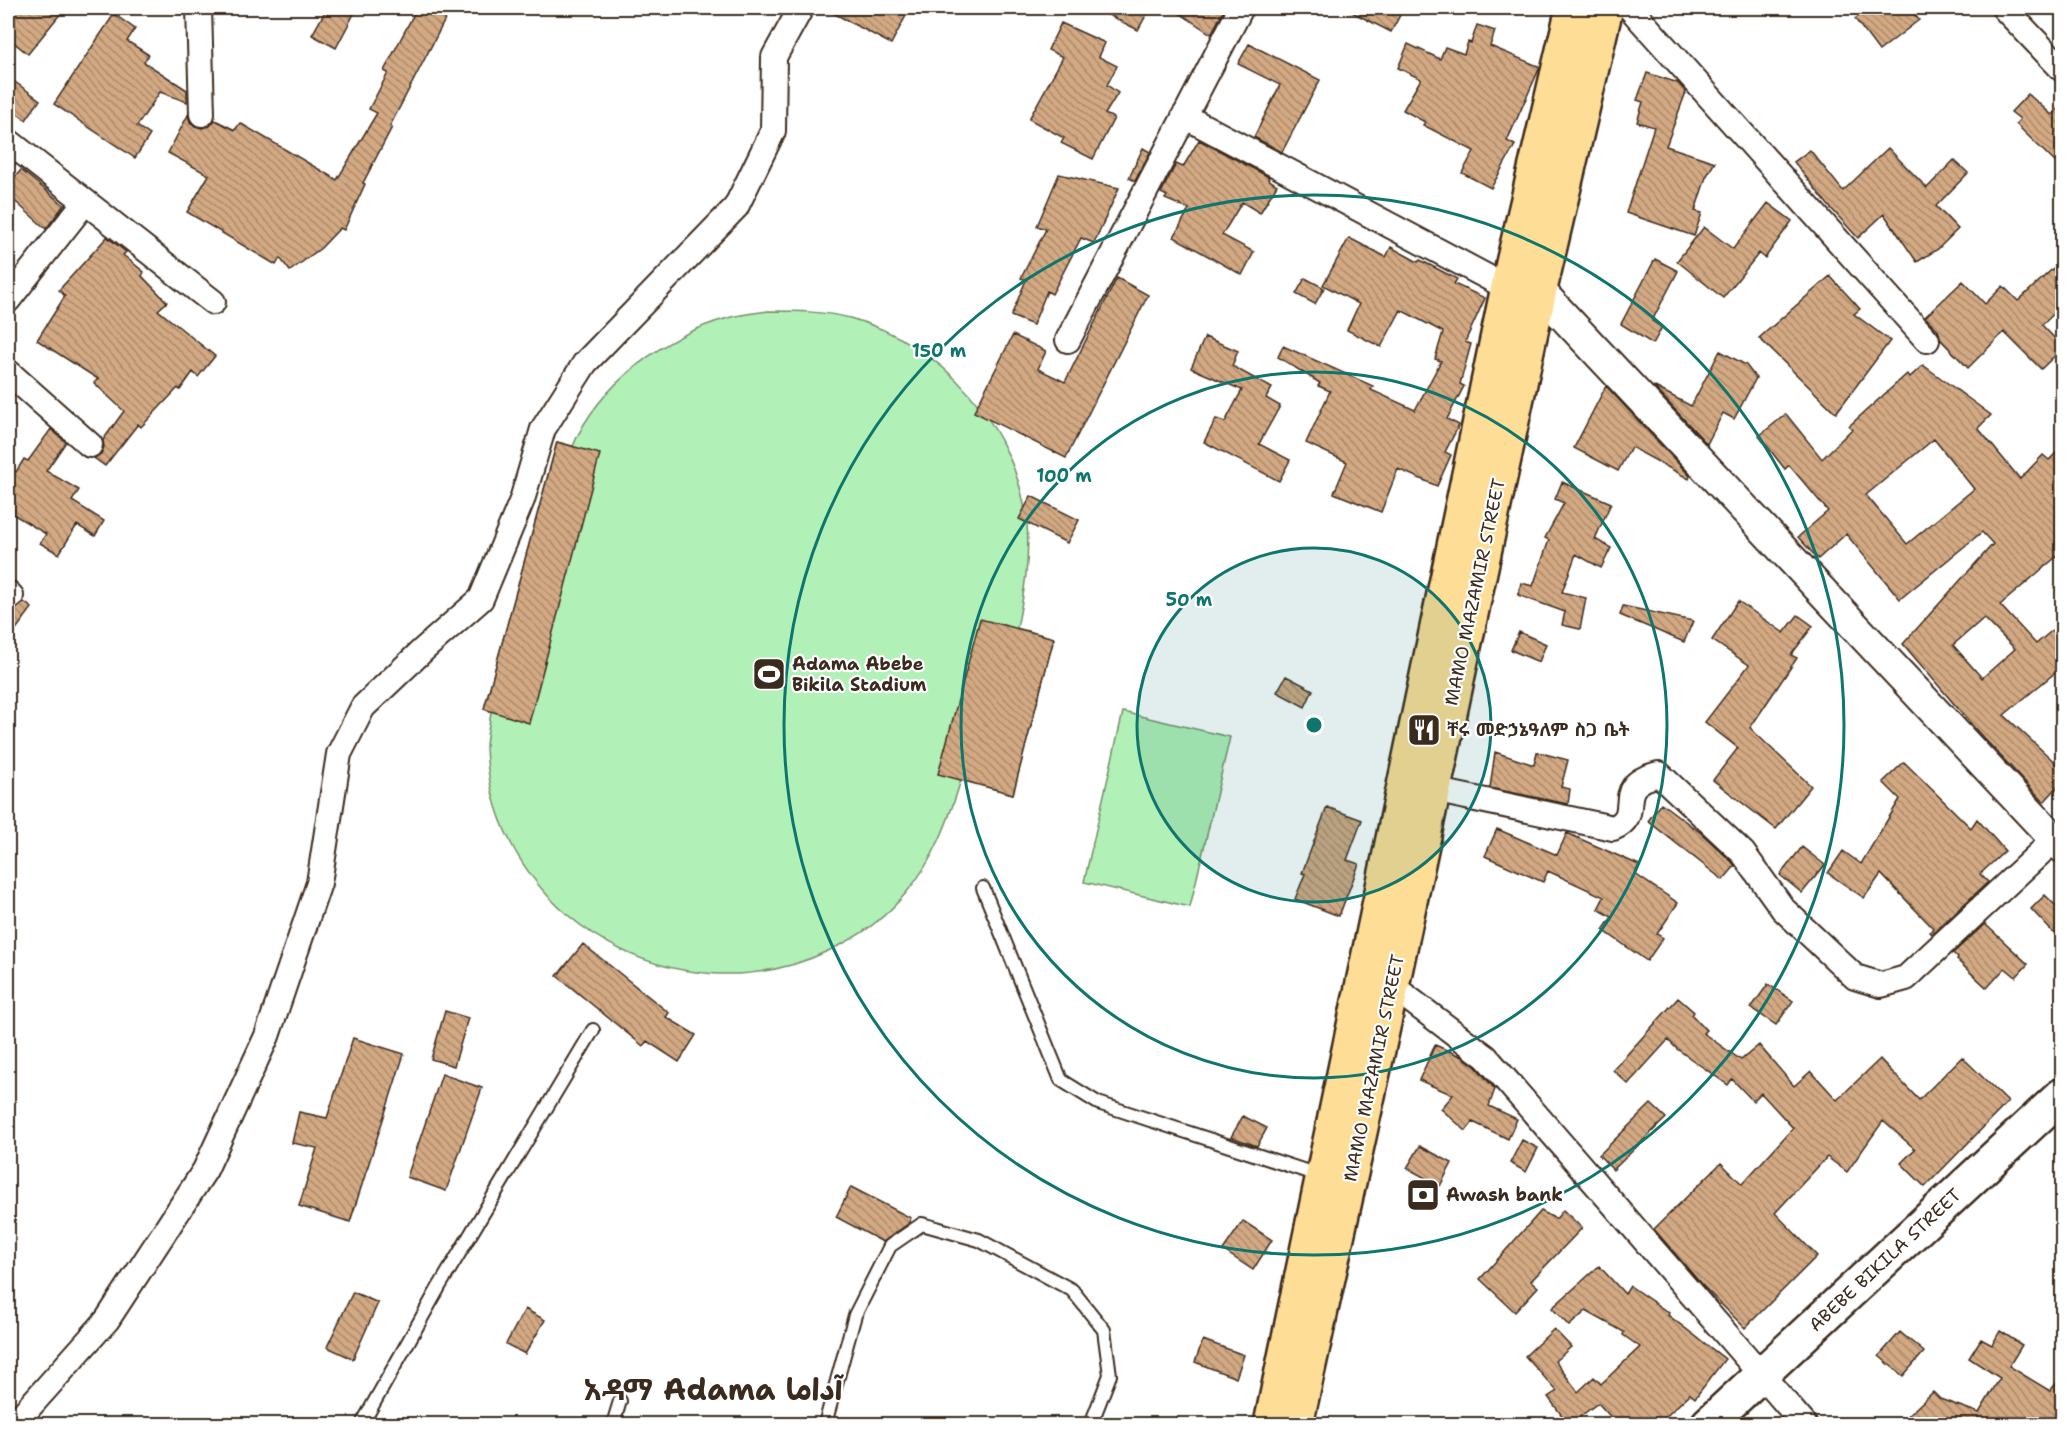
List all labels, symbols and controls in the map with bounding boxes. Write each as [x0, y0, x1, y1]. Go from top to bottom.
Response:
text: 150 m [912, 339, 967, 363]
text: 100 m [1036, 464, 1092, 488]
street label: MAMO MAZAMIR STREET [1439, 476, 1511, 708]
text: 50 m [1166, 588, 1213, 612]
place label: Adama Abebe Bikila Stadium [792, 652, 927, 697]
sports icon: Adama Abebe Bikila Stadium [751, 656, 787, 692]
restaurant icon: ቸሩ መድኃኔዓለም ስጋ ቤት [1406, 712, 1442, 748]
centre of rings [1304, 715, 1324, 735]
place label: ቸሩ መድኃኔዓለም ስጋ ቤት [1447, 718, 1630, 742]
street label: MAMO MAZAMIR STREET [1338, 952, 1410, 1184]
bank icon: Awash bank [1405, 1177, 1441, 1213]
place label: Awash bank [1446, 1183, 1563, 1207]
street label: ABEBE BIKILA STREET [1804, 1183, 1966, 1337]
district label: አዳማ Adama آداما [584, 1369, 845, 1410]

